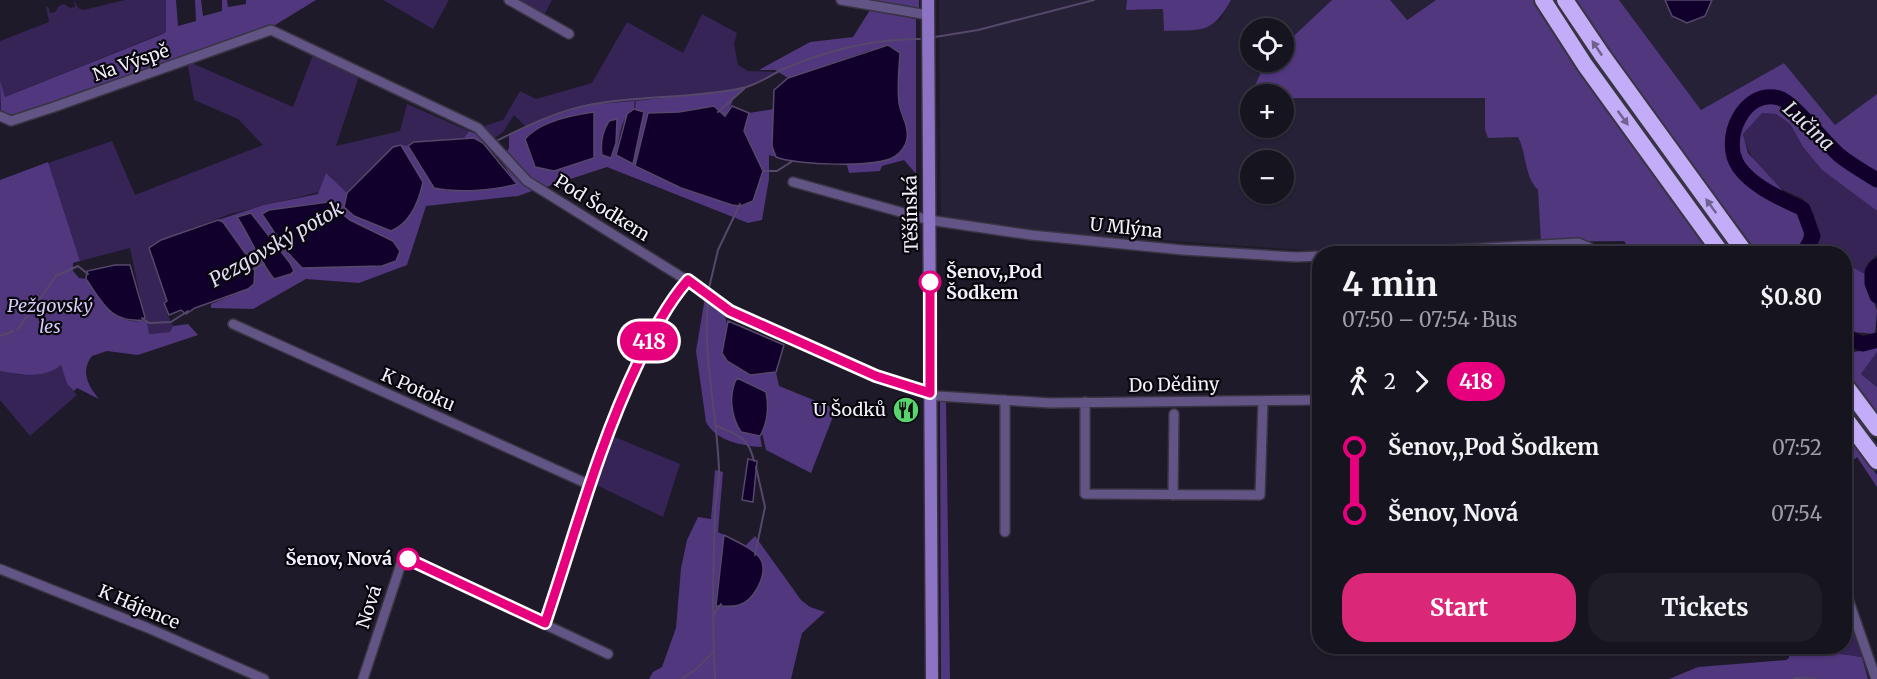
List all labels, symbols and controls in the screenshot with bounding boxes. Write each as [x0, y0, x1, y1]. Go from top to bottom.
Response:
map controls [1240, 18, 1294, 204]
button: locate [1240, 18, 1294, 72]
street label: Na Výspě [90, 39, 172, 86]
one-way arrow [1591, 41, 1603, 57]
button: + [1240, 84, 1294, 138]
water label: Lučina [1778, 95, 1840, 156]
one-way arrow [1616, 110, 1628, 126]
button: − [1240, 150, 1294, 204]
street label: Pod Šodkem [550, 169, 654, 246]
street label: Těšínská [898, 175, 923, 253]
water label: Pezgovský potok [204, 195, 347, 292]
one-way arrow [1706, 199, 1718, 214]
street label: U Mlýna [1089, 212, 1164, 243]
place label: Šenov,,Pod Šodkem [946, 260, 1042, 304]
text: 4 min [1342, 264, 1438, 305]
marker: Šenov,,Pod Šodkem [919, 271, 941, 293]
text: $0.80 [1760, 283, 1822, 311]
park label: Pežgovský les [7, 294, 93, 338]
text: 07:50 – 07:54 · Bus [1342, 307, 1517, 332]
line badge: 418 [614, 322, 684, 360]
text: 418 [632, 328, 666, 355]
street label: K Potoku [378, 363, 459, 416]
icon: walk [1342, 365, 1375, 398]
icon: forward [1405, 365, 1438, 398]
text: 418 [1459, 368, 1493, 395]
text: 2 [1384, 369, 1396, 394]
street label: Do Dědiny [1128, 372, 1220, 397]
restaurant icon: U Šodků [891, 395, 921, 425]
place label: U Šodků [813, 398, 886, 421]
text: Šenov,,Pod Šodkem [1388, 433, 1599, 461]
text: 07:52 [1772, 435, 1822, 460]
text: Šenov, Nová [1388, 499, 1518, 527]
text: 07:54 [1771, 501, 1822, 526]
place label: Šenov, Nová [285, 547, 392, 570]
marker: Šenov, Nová [397, 548, 419, 570]
button: Start [1342, 573, 1576, 642]
button: Tickets [1588, 573, 1822, 642]
street label: K Hájence [95, 579, 183, 634]
street label: Nová [351, 582, 386, 631]

